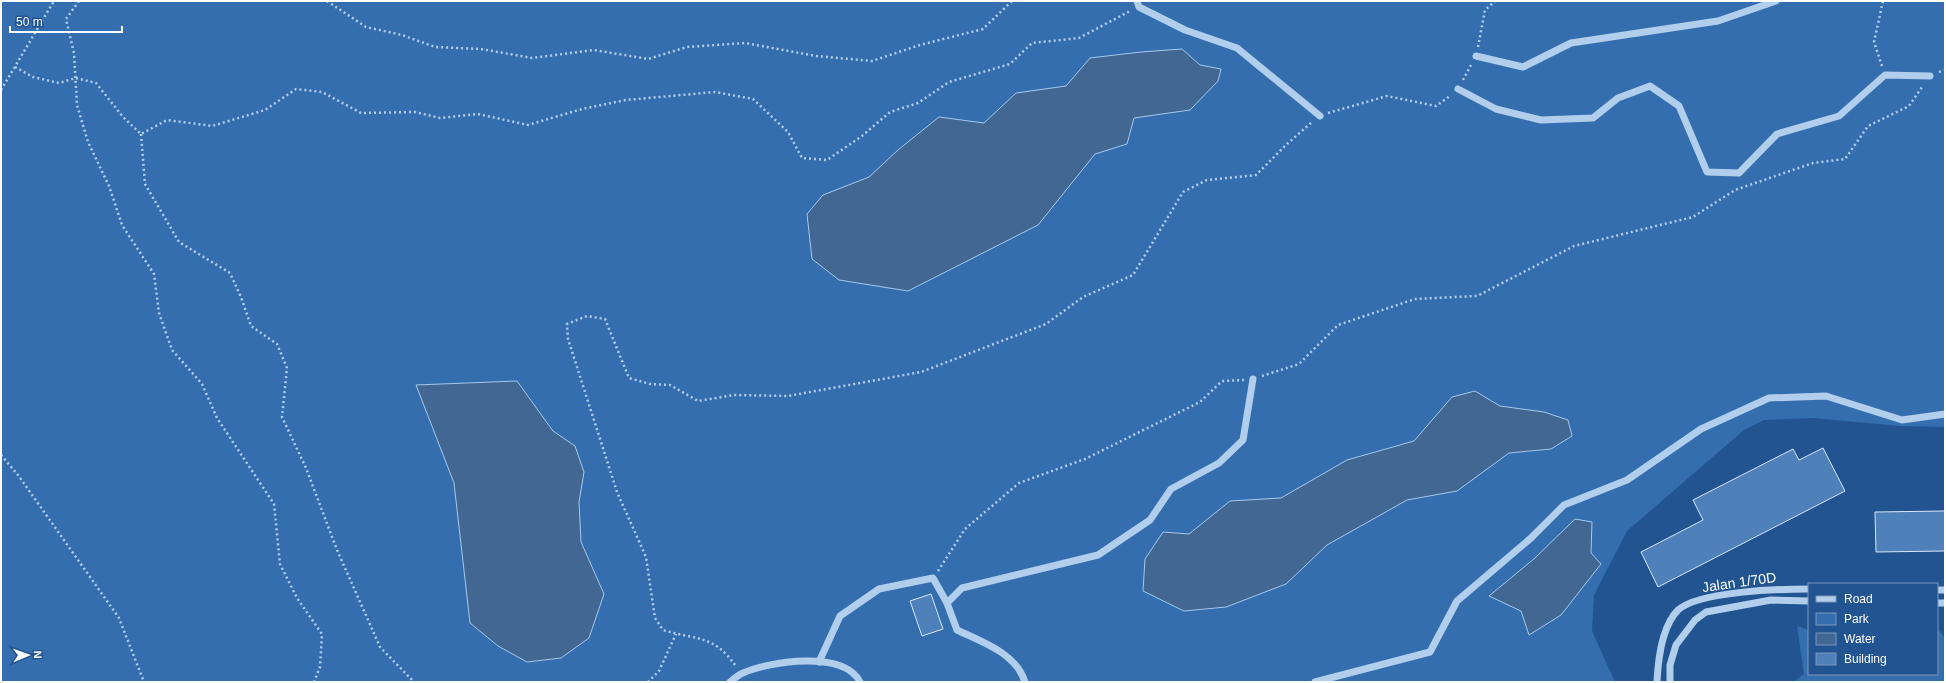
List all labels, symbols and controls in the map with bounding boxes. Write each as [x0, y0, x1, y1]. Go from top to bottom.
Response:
scale bar [10, 8, 122, 34]
text: 50 m [16, 15, 43, 29]
street label: Jalan 1/70D [1701, 569, 1777, 595]
legend [1808, 583, 1938, 675]
text: Road [1844, 592, 1873, 606]
text: Park [1844, 612, 1870, 626]
text: Water [1844, 632, 1876, 646]
north arrow [8, 635, 48, 675]
text: N [32, 650, 44, 659]
text: Building [1844, 652, 1887, 666]

